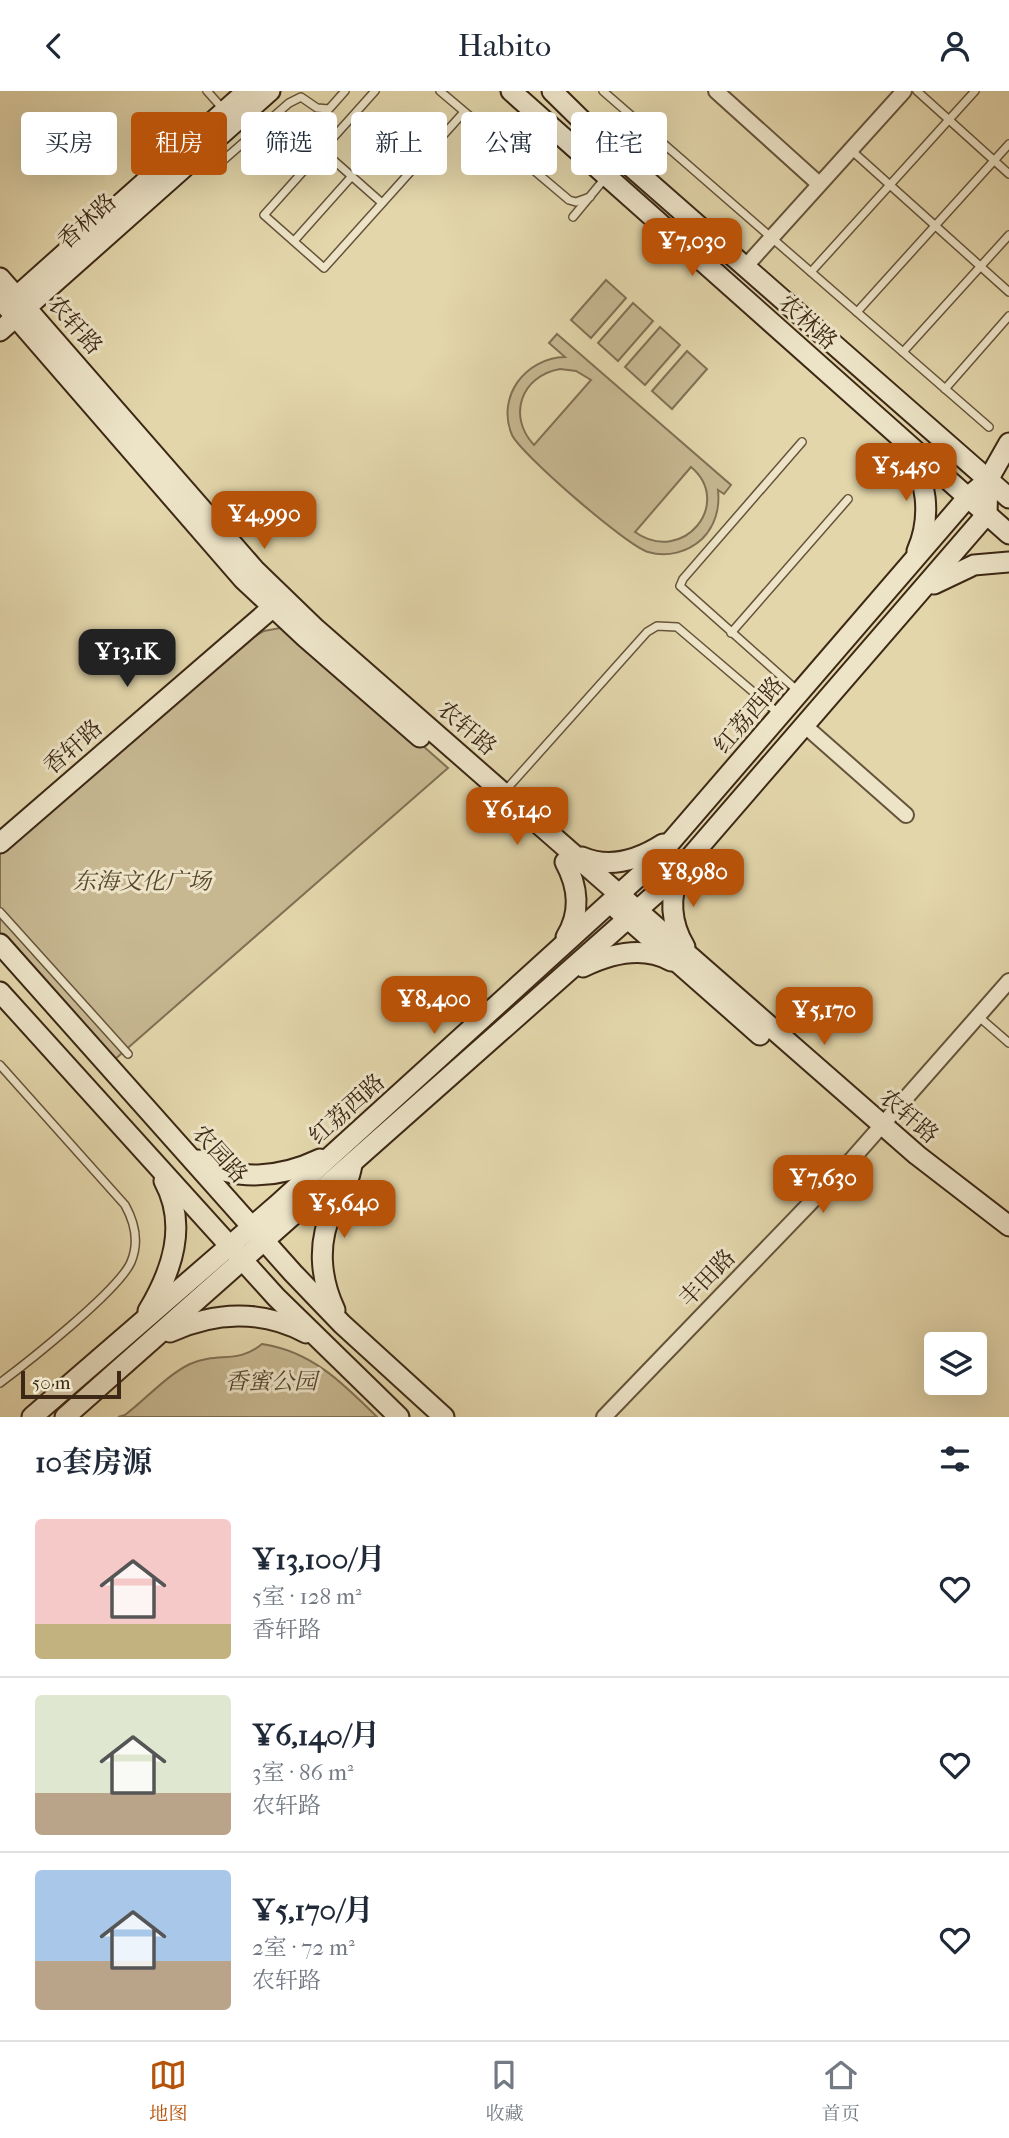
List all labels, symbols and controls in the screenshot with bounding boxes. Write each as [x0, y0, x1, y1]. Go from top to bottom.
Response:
icon: back [35, 27, 73, 65]
text: Habito [458, 27, 551, 64]
icon: person [936, 27, 974, 65]
chip: 买房 [21, 112, 117, 175]
chip: 租房 [131, 112, 227, 175]
chip: 筛选 [241, 112, 337, 175]
chip: 新上 [351, 112, 447, 175]
chip: 公寓 [461, 112, 557, 175]
chip: 住宅 [571, 112, 667, 175]
street label: 香林路 [52, 188, 122, 254]
pin: ¥7,030 [635, 219, 749, 278]
text: ¥7,030 [658, 227, 726, 254]
street label: 农林路 [773, 289, 843, 355]
street label: 农轩路 [42, 290, 108, 360]
pin: ¥5,450 [849, 443, 963, 503]
text: ¥5,450 [872, 452, 940, 479]
pin: ¥4,990 [207, 491, 321, 551]
text: ¥4,990 [227, 500, 301, 527]
pin: ¥13.1K [70, 629, 184, 689]
text: ¥13.1K [95, 638, 159, 665]
street label: 红荔西路 [709, 671, 789, 759]
street label: 农轩路 [432, 695, 502, 761]
street label: 香轩路 [38, 714, 108, 780]
pin: ¥6,140 [460, 787, 574, 847]
text: ¥6,140 [482, 796, 552, 823]
pin: ¥8,980 [636, 849, 750, 909]
text: ¥8,980 [658, 858, 728, 885]
park label: 东海文化广场 [73, 868, 213, 895]
pin: ¥8,400 [377, 977, 491, 1036]
text: ¥8,400 [397, 985, 471, 1012]
pin: ¥5,170 [767, 988, 881, 1047]
text: ¥5,170 [792, 996, 856, 1023]
street label: 红荔西路 [304, 1068, 390, 1150]
street label: 农轩路 [874, 1083, 944, 1149]
street label: 农园路 [187, 1119, 253, 1189]
pin: ¥7,630 [766, 1155, 880, 1215]
text: ¥7,630 [789, 1164, 857, 1191]
pin: ¥5,640 [287, 1181, 401, 1240]
text: ¥5,640 [308, 1189, 380, 1216]
street label: 丰田路 [673, 1244, 741, 1312]
map controls [924, 1332, 987, 1395]
button: layers [924, 1332, 987, 1395]
scale bar [21, 1368, 121, 1400]
park label: 香蜜公园 [225, 1368, 321, 1395]
text: 50 m [32, 1372, 71, 1394]
icon: filters [936, 1440, 974, 1478]
text: 10套房源 [35, 1445, 152, 1480]
text: ¥13,100/月 [252, 1542, 386, 1577]
icon: home [91, 1547, 175, 1631]
icon: heart [936, 1570, 974, 1608]
text: 5室 · 128 m² [252, 1583, 362, 1610]
text: 香轩路 [252, 1616, 321, 1643]
text: ¥6,140/月 [252, 1718, 380, 1753]
icon: home [91, 1723, 175, 1807]
icon: heart [936, 1746, 974, 1784]
text: 3室 · 86 m² [252, 1759, 354, 1786]
text: 农轩路 [252, 1792, 321, 1819]
text: ¥5,170/月 [252, 1893, 373, 1928]
icon: home [91, 1898, 175, 1982]
icon: heart [936, 1921, 974, 1959]
text: 2室 · 72 m² [252, 1934, 355, 1961]
text: 农轩路 [252, 1967, 321, 1994]
tab: 地图 [149, 2056, 187, 2125]
tab: 收藏 [485, 2056, 524, 2125]
tab: 首页 [822, 2056, 860, 2125]

